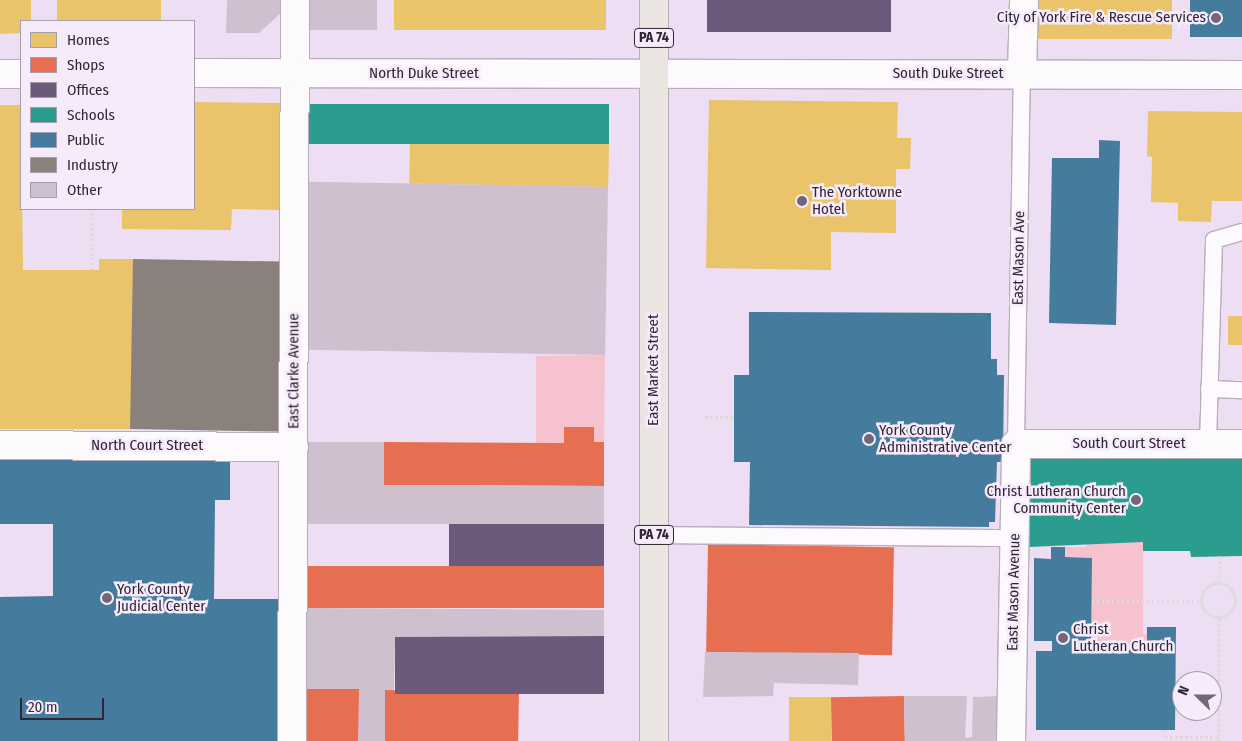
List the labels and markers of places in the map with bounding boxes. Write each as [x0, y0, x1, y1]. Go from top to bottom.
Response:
place label: City of York Fire & Rescue Services [997, 9, 1206, 27]
marker: City of York Fire & Rescue Services [1210, 12, 1222, 24]
place label: The Yorktowne Hotel [812, 183, 902, 218]
marker: The Yorktowne Hotel [796, 195, 808, 207]
place label: York County Administrative Center [879, 421, 1012, 456]
marker: York County Administrative Center [863, 433, 875, 445]
place label: Christ Lutheran Church Community Center [986, 482, 1126, 517]
marker: Christ Lutheran Church Community Center [1130, 494, 1142, 506]
place label: York County Judicial Center [117, 580, 206, 615]
marker: York County Judicial Center [101, 592, 113, 604]
place label: Christ Lutheran Church [1073, 620, 1173, 655]
marker: Christ Lutheran Church [1057, 632, 1069, 644]

